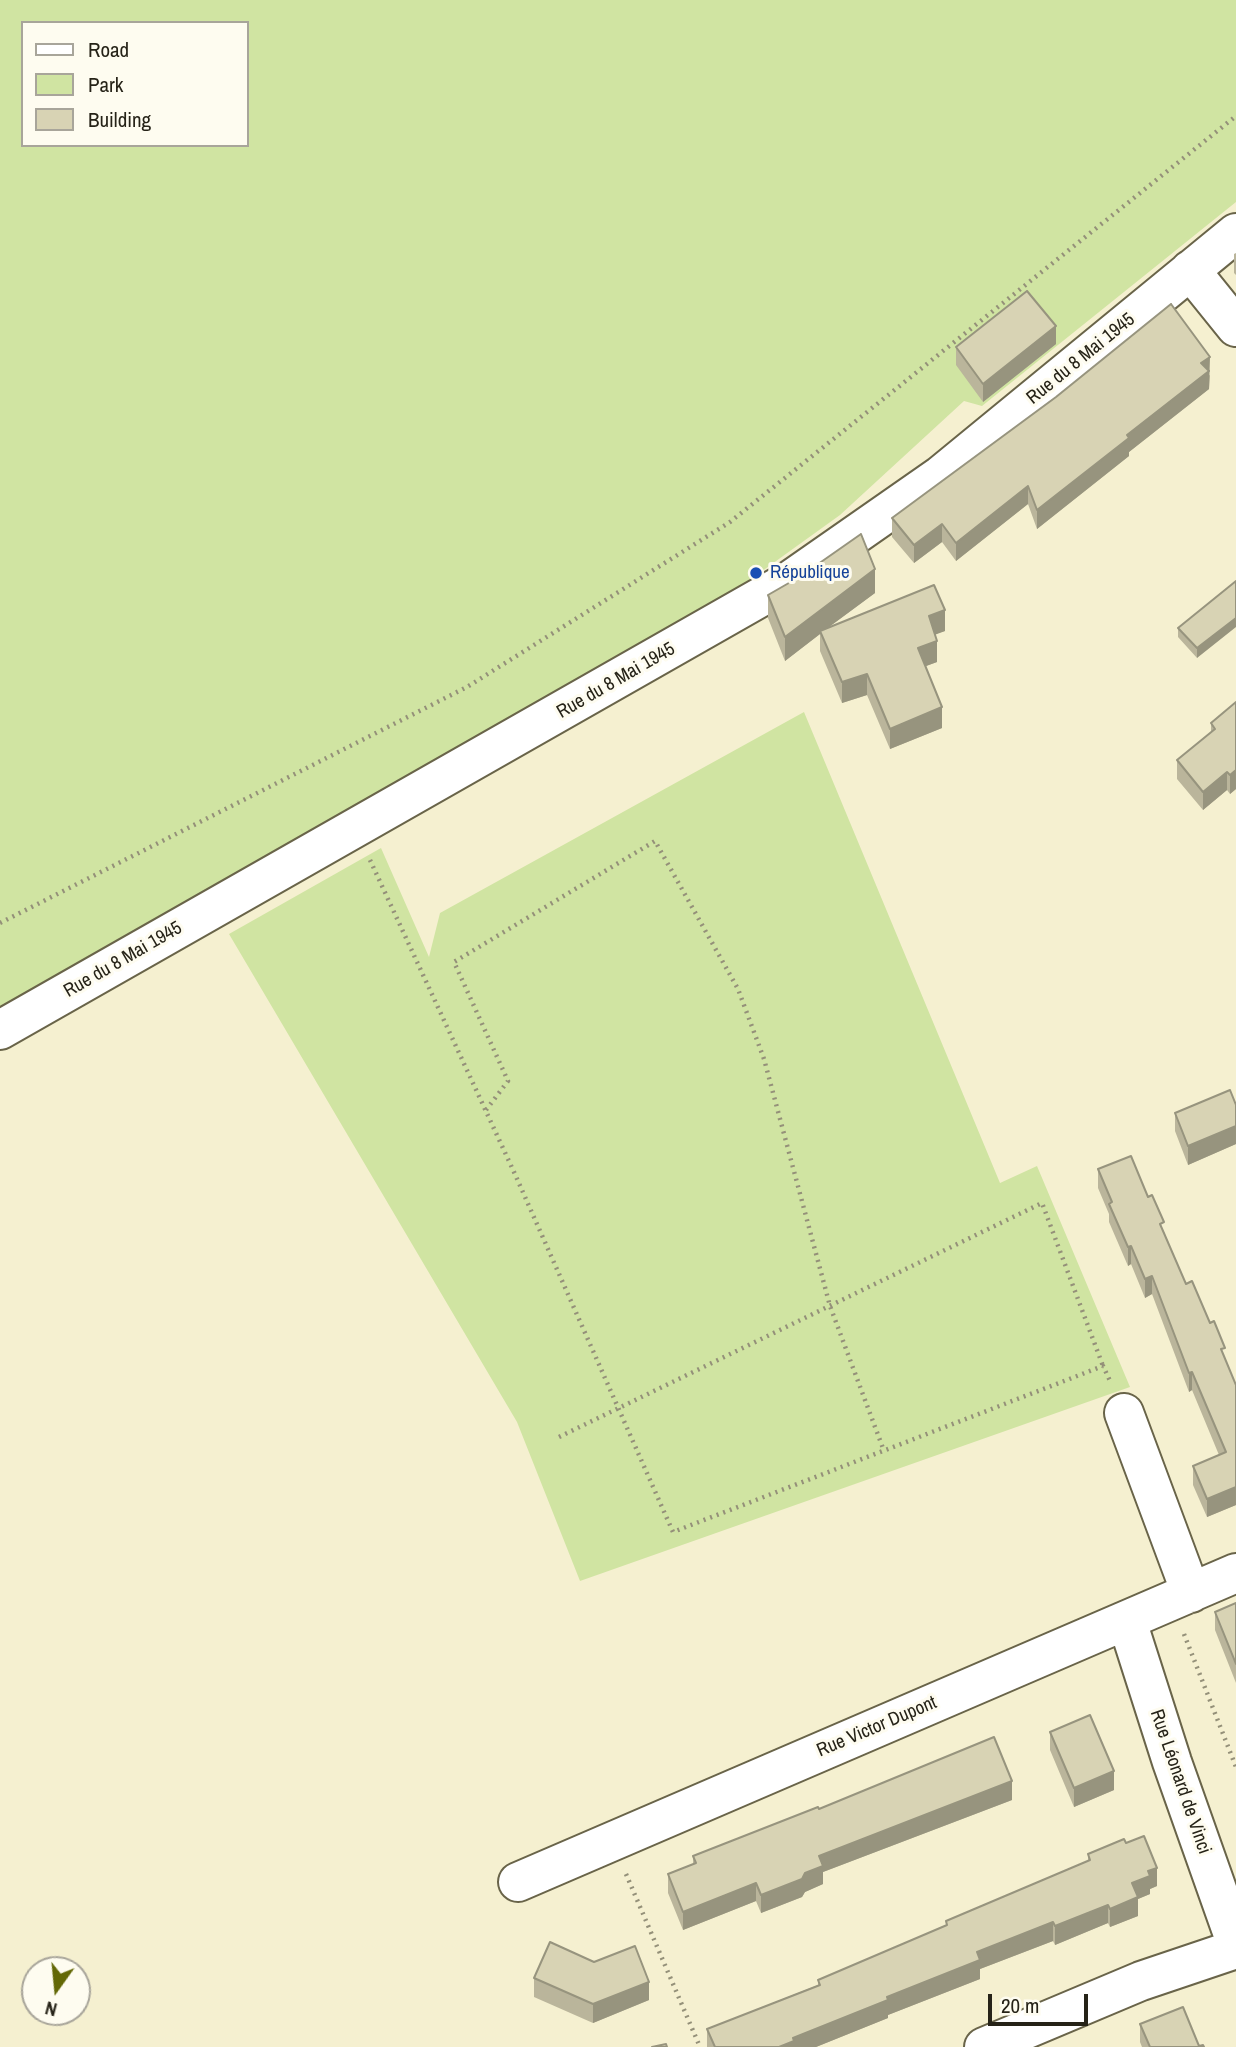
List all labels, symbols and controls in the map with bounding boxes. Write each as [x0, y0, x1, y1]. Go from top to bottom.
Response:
legend [21, 21, 248, 147]
text: Road [88, 35, 129, 64]
text: Park [88, 70, 123, 99]
text: Building [88, 105, 151, 134]
street label: Rue du 8 Mai 1945 [1022, 308, 1140, 410]
place label: République [770, 562, 850, 584]
marker: République [748, 565, 764, 581]
street label: Rue du 8 Mai 1945 [553, 638, 679, 724]
street label: Rue du 8 Mai 1945 [60, 917, 186, 1003]
street label: Rue Victor Dupont [814, 1692, 940, 1762]
street label: Rue Léonard de Vinci [1145, 1707, 1215, 1857]
north arrow [21, 1956, 91, 2026]
scale bar [991, 1980, 1091, 2024]
text: 20 m [1001, 1991, 1039, 2020]
text: N [42, 1995, 60, 2023]

